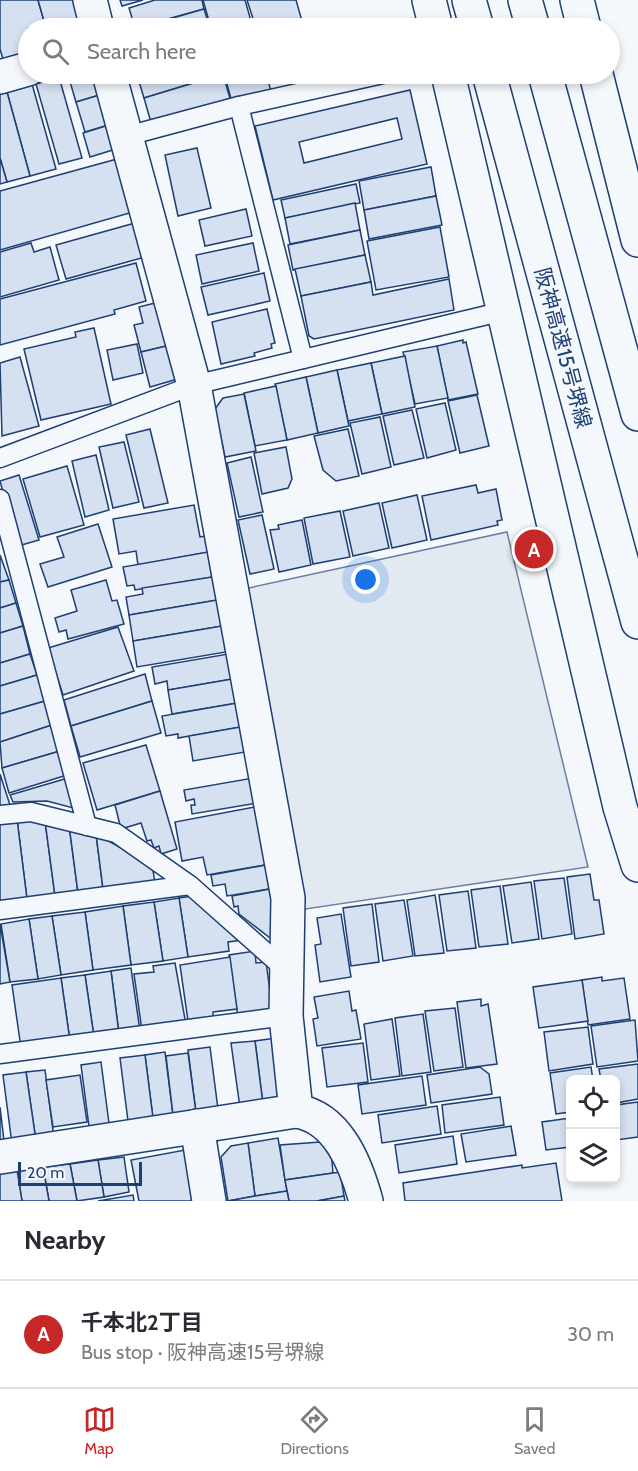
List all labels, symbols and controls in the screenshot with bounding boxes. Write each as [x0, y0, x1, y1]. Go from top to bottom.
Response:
search box [18, 18, 620, 84]
icon: search [39, 35, 72, 68]
text: Search here [87, 38, 196, 65]
street label: 阪神高速15号堺線 [530, 265, 597, 431]
pin: A [514, 526, 554, 572]
your location [351, 565, 380, 594]
map controls [566, 1075, 620, 1183]
button: locate [566, 1075, 620, 1129]
button: layers [566, 1129, 620, 1183]
scale bar [18, 1159, 142, 1186]
text: 20 m [27, 1163, 64, 1182]
text: Nearby [24, 1224, 105, 1256]
text: 千本北2丁目 [81, 1309, 203, 1336]
text: A [37, 1322, 50, 1346]
text: 30 m [567, 1322, 614, 1346]
text: Bus stop · 阪神高速15号堺線 [81, 1340, 324, 1364]
tab: Map [83, 1403, 116, 1458]
tab: Directions [281, 1403, 349, 1458]
tab: Saved [514, 1403, 555, 1458]

